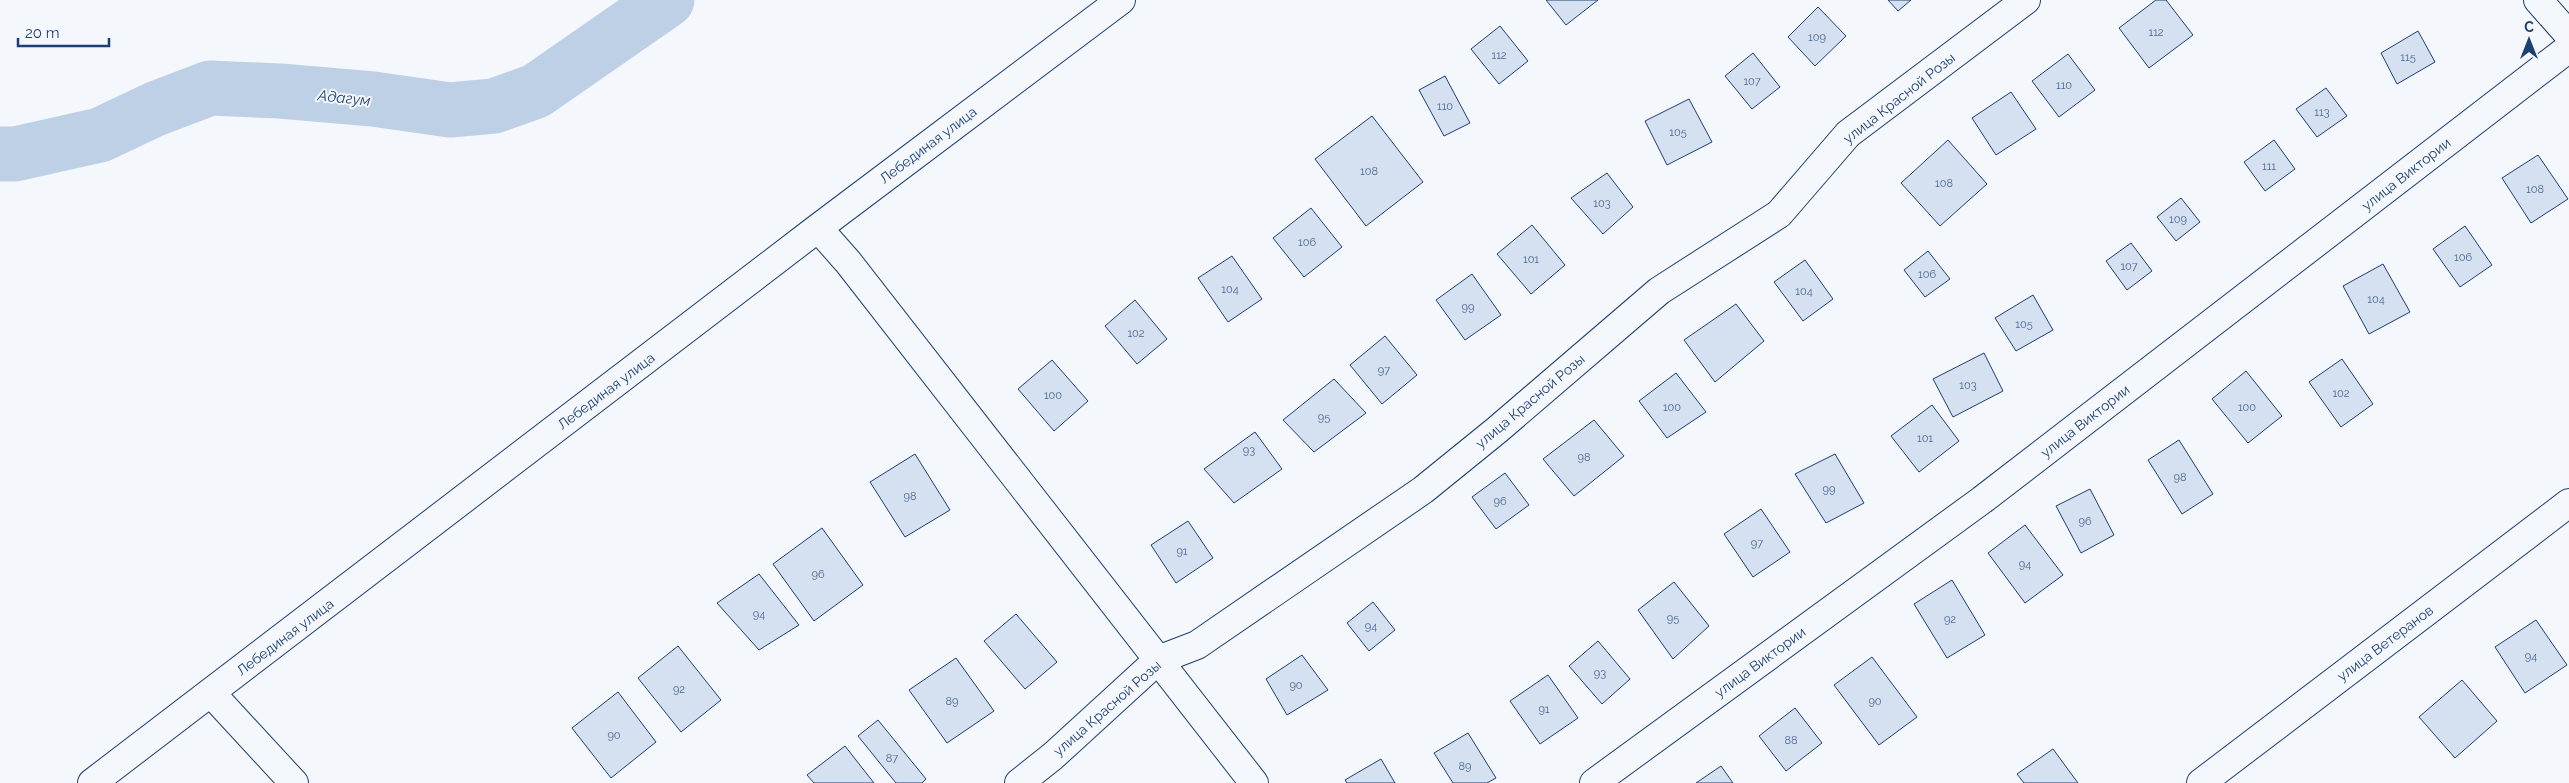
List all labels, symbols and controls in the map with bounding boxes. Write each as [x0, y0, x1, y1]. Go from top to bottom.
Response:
scale bar [18, 15, 109, 47]
north arrow [2504, 15, 2554, 65]
text: С [2524, 19, 2534, 35]
text: 20 m [25, 24, 60, 42]
house number: 112 [2148, 26, 2164, 39]
house number: 109 [1808, 31, 1826, 44]
house number: 112 [1491, 49, 1507, 62]
street label: улица Красной Розы [1840, 49, 1958, 147]
house number: 115 [2400, 51, 2416, 64]
house number: 107 [1743, 75, 1761, 88]
house number: 110 [2056, 79, 2072, 92]
water label: Адагум [316, 86, 372, 110]
house number: 110 [1437, 100, 1453, 113]
street label: Лебединая улица [876, 103, 980, 187]
house number: 113 [2314, 106, 2330, 119]
house number: 105 [1669, 126, 1687, 139]
street label: улица Виктории [2358, 134, 2454, 214]
house number: 111 [2262, 160, 2276, 173]
house number: 108 [1360, 165, 1378, 178]
house number: 108 [1935, 177, 1953, 190]
house number: 108 [2526, 183, 2544, 196]
house number: 103 [1593, 197, 1611, 210]
house number: 109 [2169, 213, 2187, 226]
house number: 106 [1298, 236, 1316, 249]
house number: 106 [2454, 251, 2472, 264]
house number: 101 [1523, 253, 1539, 266]
house number: 107 [2120, 260, 2138, 273]
house number: 106 [1918, 268, 1936, 281]
house number: 104 [1221, 283, 1239, 296]
house number: 104 [1795, 285, 1813, 298]
house number: 104 [2367, 293, 2385, 306]
house number: 99 [1462, 301, 1474, 314]
house number: 105 [2015, 318, 2033, 331]
house number: 102 [1127, 327, 1145, 340]
street label: Лебединая улица [554, 349, 658, 433]
street label: улица Красной Розы [1472, 351, 1588, 451]
house number: 97 [1378, 364, 1390, 377]
house number: 103 [1959, 379, 1977, 392]
street label: улица Виктории [2037, 381, 2133, 461]
house number: 102 [2332, 387, 2350, 400]
house number: 100 [1044, 389, 1062, 402]
house number: 100 [1663, 401, 1681, 414]
house number: 100 [2238, 401, 2256, 414]
house number: 95 [1318, 411, 1330, 424]
house number: 101 [1917, 432, 1933, 445]
house number: 93 [1243, 444, 1255, 457]
house number: 98 [1578, 451, 1590, 464]
house number: 98 [2174, 471, 2186, 484]
house number: 99 [1823, 483, 1835, 496]
house number: 98 [904, 490, 916, 503]
house number: 96 [1493, 495, 1507, 508]
house number: 96 [2078, 515, 2092, 528]
house number: 97 [1751, 537, 1763, 550]
house number: 91 [1176, 545, 1188, 558]
house number: 94 [2019, 558, 2031, 571]
house number: 96 [811, 568, 825, 581]
street label: Лебединая улица [233, 595, 337, 679]
street label: улица Ветеранов [2334, 602, 2436, 684]
house number: 94 [753, 608, 765, 621]
house number: 95 [1667, 612, 1679, 625]
house number: 92 [1944, 613, 1956, 626]
house number: 94 [1365, 620, 1377, 633]
street label: улица Виктории [1711, 624, 1809, 700]
house number: 94 [2525, 650, 2537, 663]
street label: улица Красной Розы [1050, 657, 1164, 759]
house number: 93 [1594, 667, 1606, 680]
house number: 90 [1289, 679, 1303, 692]
house number: 92 [673, 683, 685, 696]
house number: 89 [946, 695, 958, 708]
house number: 90 [1868, 695, 1882, 708]
house number: 91 [1538, 703, 1550, 716]
house number: 90 [607, 729, 621, 742]
house number: 88 [1784, 734, 1798, 747]
house number: 87 [886, 752, 898, 765]
house number: 89 [1459, 760, 1471, 773]

